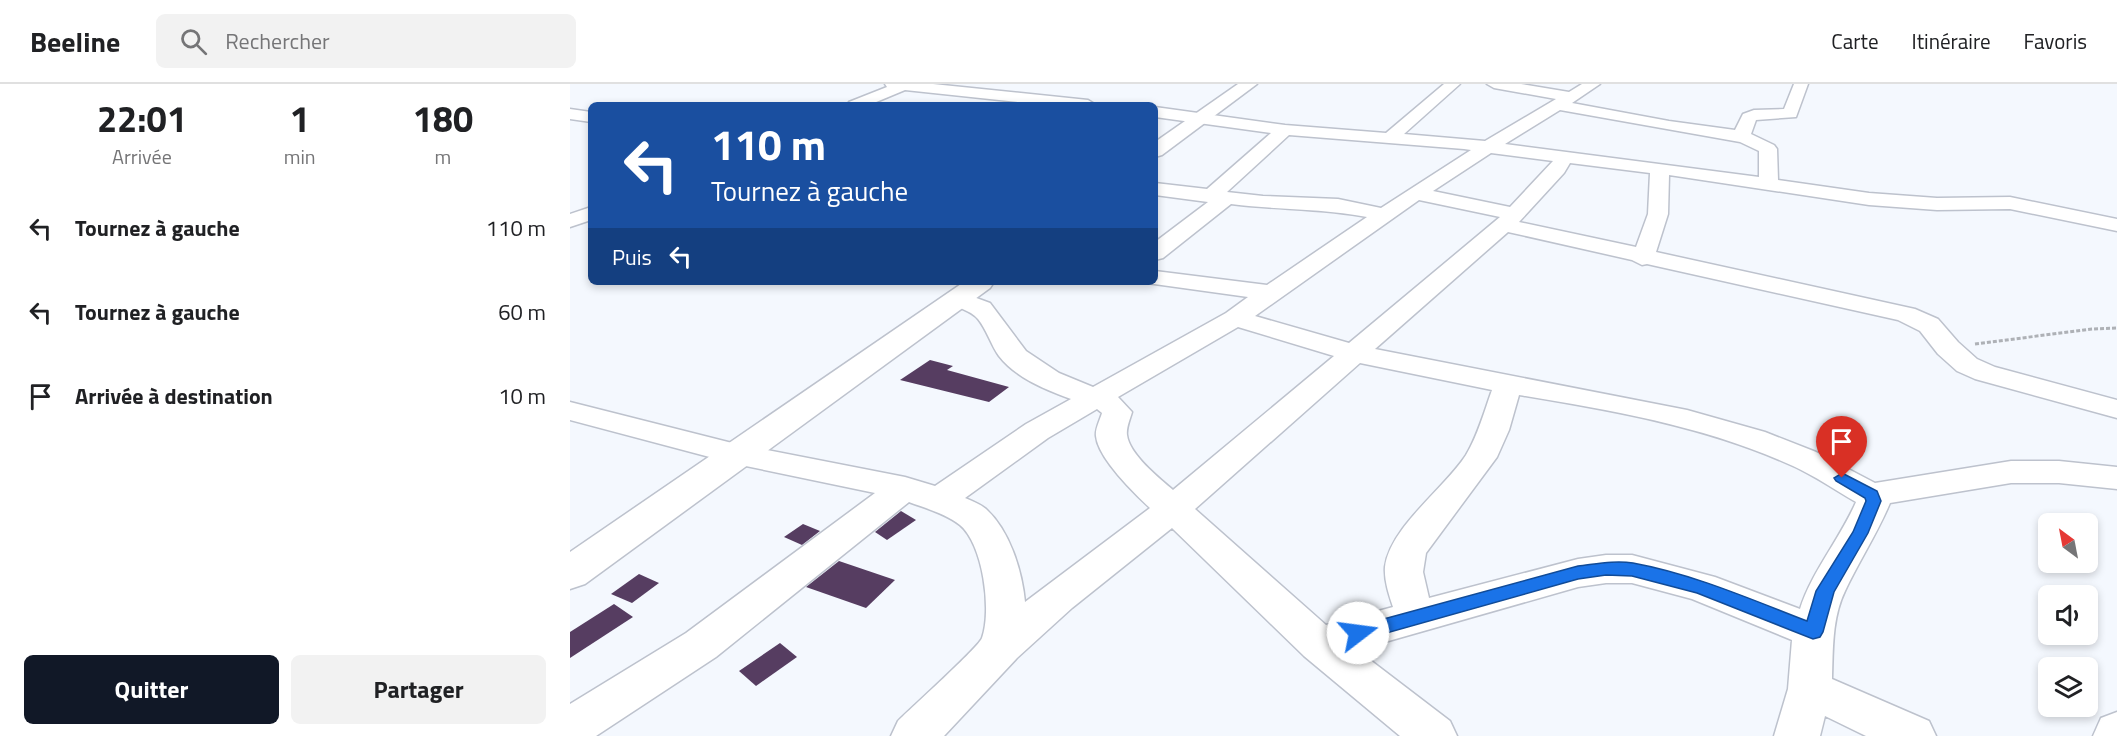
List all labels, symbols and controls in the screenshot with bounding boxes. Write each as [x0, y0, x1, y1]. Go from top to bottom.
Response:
search box [156, 14, 576, 68]
text: Beeline [30, 20, 120, 63]
text: Rechercher [225, 24, 330, 58]
icon: search [177, 25, 210, 58]
text: Carte [1831, 25, 1879, 57]
text: Itinéraire [1912, 25, 1991, 57]
text: Favoris [2024, 25, 2087, 57]
text: 22:01 [97, 91, 187, 146]
text: 1 [290, 91, 310, 146]
text: 180 [413, 91, 473, 146]
text: 110 m [711, 112, 826, 176]
icon: left [612, 126, 690, 204]
text: Arrivée [112, 141, 172, 172]
text: min [284, 141, 316, 172]
text: m [434, 141, 451, 172]
text: Tournez à gauche [711, 170, 908, 211]
text: Tournez à gauche [75, 211, 240, 245]
text: 110 m [486, 211, 546, 245]
icon: left [24, 212, 57, 245]
text: Puis [612, 240, 652, 274]
icon: left [664, 240, 697, 273]
text: Tournez à gauche [75, 295, 240, 329]
text: 60 m [498, 295, 546, 329]
icon: left [24, 296, 57, 329]
text: Arrivée à destination [75, 379, 273, 413]
text: 10 m [498, 379, 546, 413]
icon: arrive [24, 380, 57, 413]
pin [1816, 416, 1867, 478]
icon: arrive [1825, 425, 1858, 458]
north arrow [2038, 513, 2098, 573]
map controls [2038, 513, 2098, 717]
button: sound [2038, 585, 2098, 645]
position arrow [1326, 601, 1390, 665]
button: Quitter [24, 655, 279, 724]
button: Partager [291, 655, 546, 724]
button: layers [2038, 657, 2098, 717]

